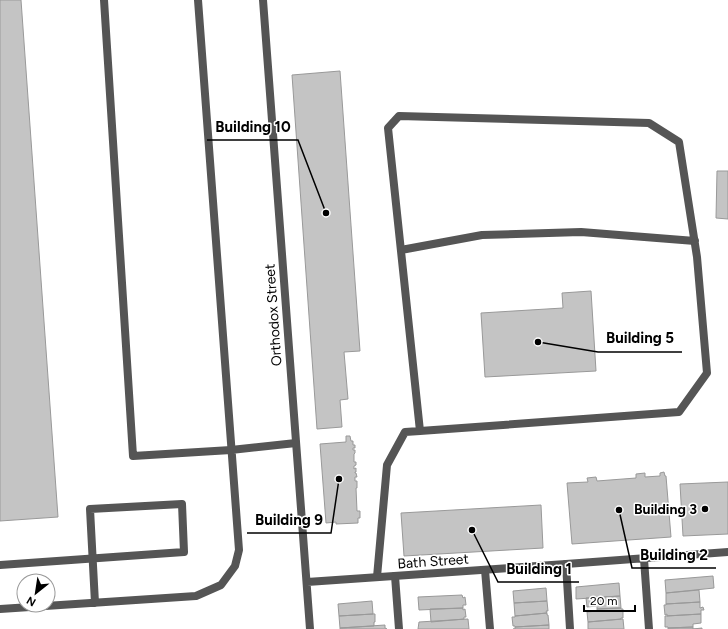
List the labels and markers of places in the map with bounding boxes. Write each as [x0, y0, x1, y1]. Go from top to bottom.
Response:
callout: Building 10 [207, 113, 298, 140]
callout: Building 5 [598, 325, 682, 352]
place label: Building 3 [634, 501, 697, 518]
marker: Building 3 [700, 504, 710, 514]
callout: Building 9 [247, 506, 331, 533]
callout: Building 2 [632, 541, 716, 568]
callout: Building 1 [498, 555, 579, 582]

